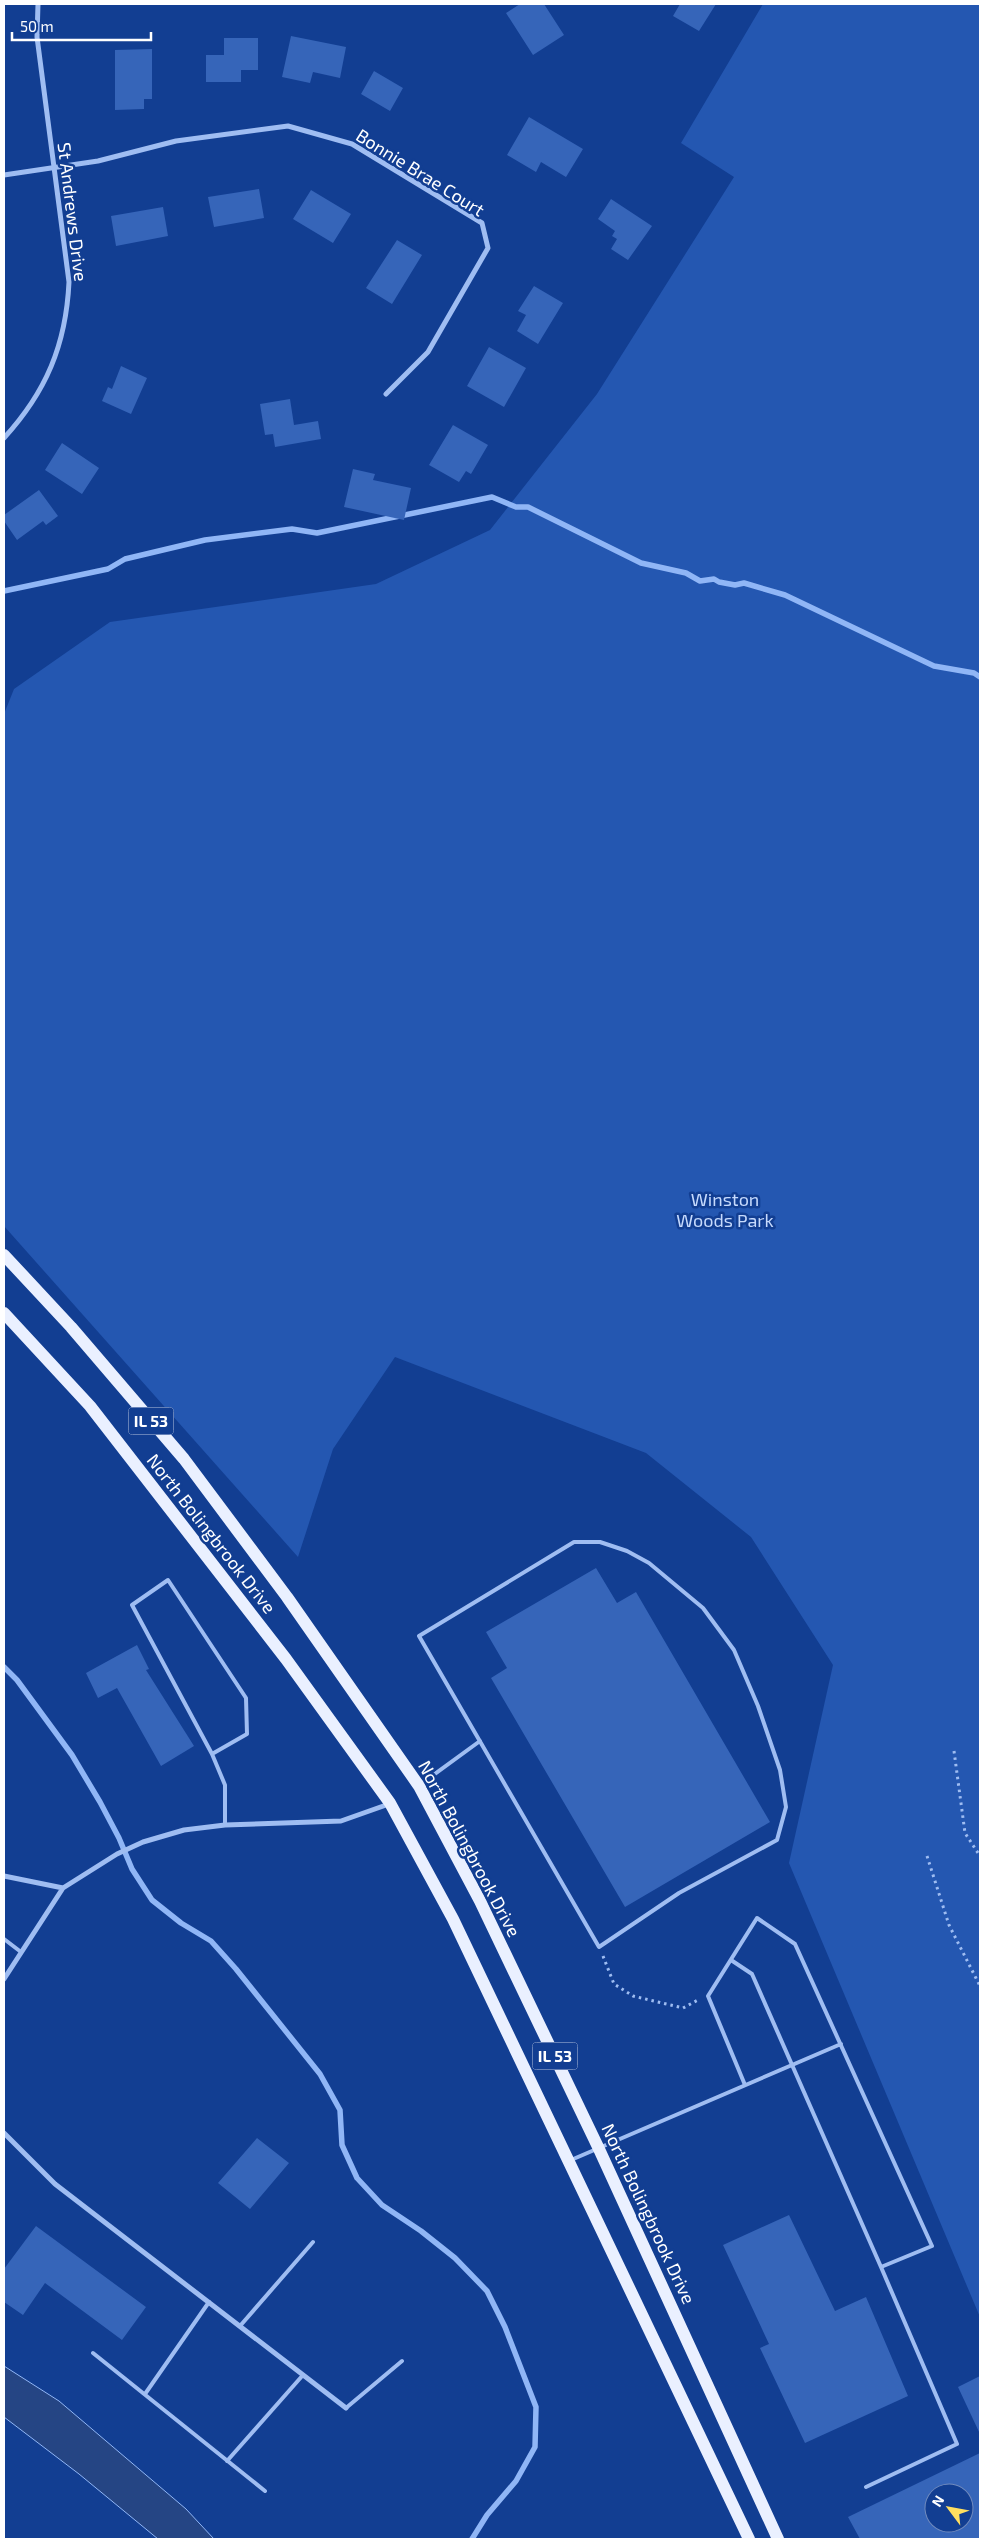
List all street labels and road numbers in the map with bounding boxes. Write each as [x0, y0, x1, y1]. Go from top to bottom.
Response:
street label: Bonnie Brae Court [352, 124, 489, 221]
street label: St Andrews Drive [54, 141, 92, 283]
road number: IL 53 [128, 1408, 174, 1434]
street label: North Bolingbrook Drive [143, 1449, 281, 1618]
street label: North Bolingbrook Drive [414, 1757, 526, 1940]
road number: IL 53 [532, 2042, 578, 2070]
street label: North Bolingbrook Drive [597, 2120, 700, 2307]

